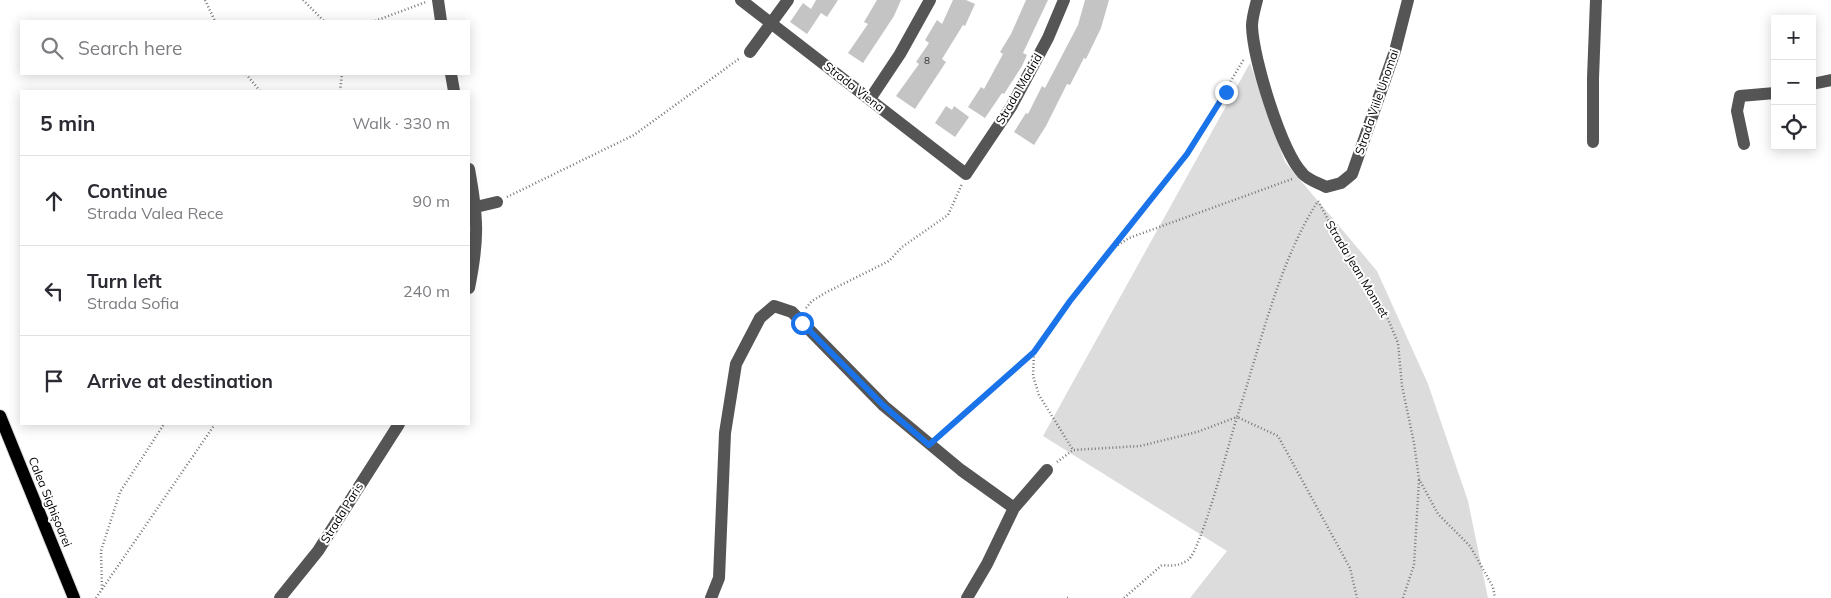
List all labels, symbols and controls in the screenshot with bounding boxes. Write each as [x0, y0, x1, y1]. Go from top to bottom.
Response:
map controls [1771, 15, 1816, 150]
button: + [1771, 15, 1816, 60]
search box [20, 20, 470, 75]
icon: search [38, 34, 66, 62]
text: Search here [78, 36, 182, 60]
street label: Strada Viile Unomai [1351, 47, 1402, 157]
street label: Strada Madrid [992, 50, 1045, 127]
house number: 8 [924, 54, 930, 67]
street label: Strada Viena [821, 58, 888, 115]
button: − [1771, 60, 1816, 105]
route end [1215, 81, 1238, 104]
button: locate [1771, 105, 1816, 150]
text: 5 min [40, 110, 95, 136]
text: Walk · 330 m [352, 113, 450, 133]
text: Continue [87, 179, 167, 203]
icon: ahead [40, 187, 68, 215]
text: 90 m [413, 191, 450, 211]
text: Strada Valea Rece [87, 203, 223, 223]
street label: Strada Jean Monnet [1323, 218, 1392, 320]
text: Turn left [87, 269, 162, 293]
icon: left [40, 277, 68, 305]
text: 240 m [403, 281, 450, 301]
text: Strada Sofia [87, 293, 179, 313]
route start [791, 312, 814, 335]
icon: arrive [40, 367, 68, 395]
text: Arrive at destination [87, 369, 273, 393]
street label: Calea Sighișoarei [25, 454, 75, 550]
street label: Strada Paris [317, 480, 366, 546]

